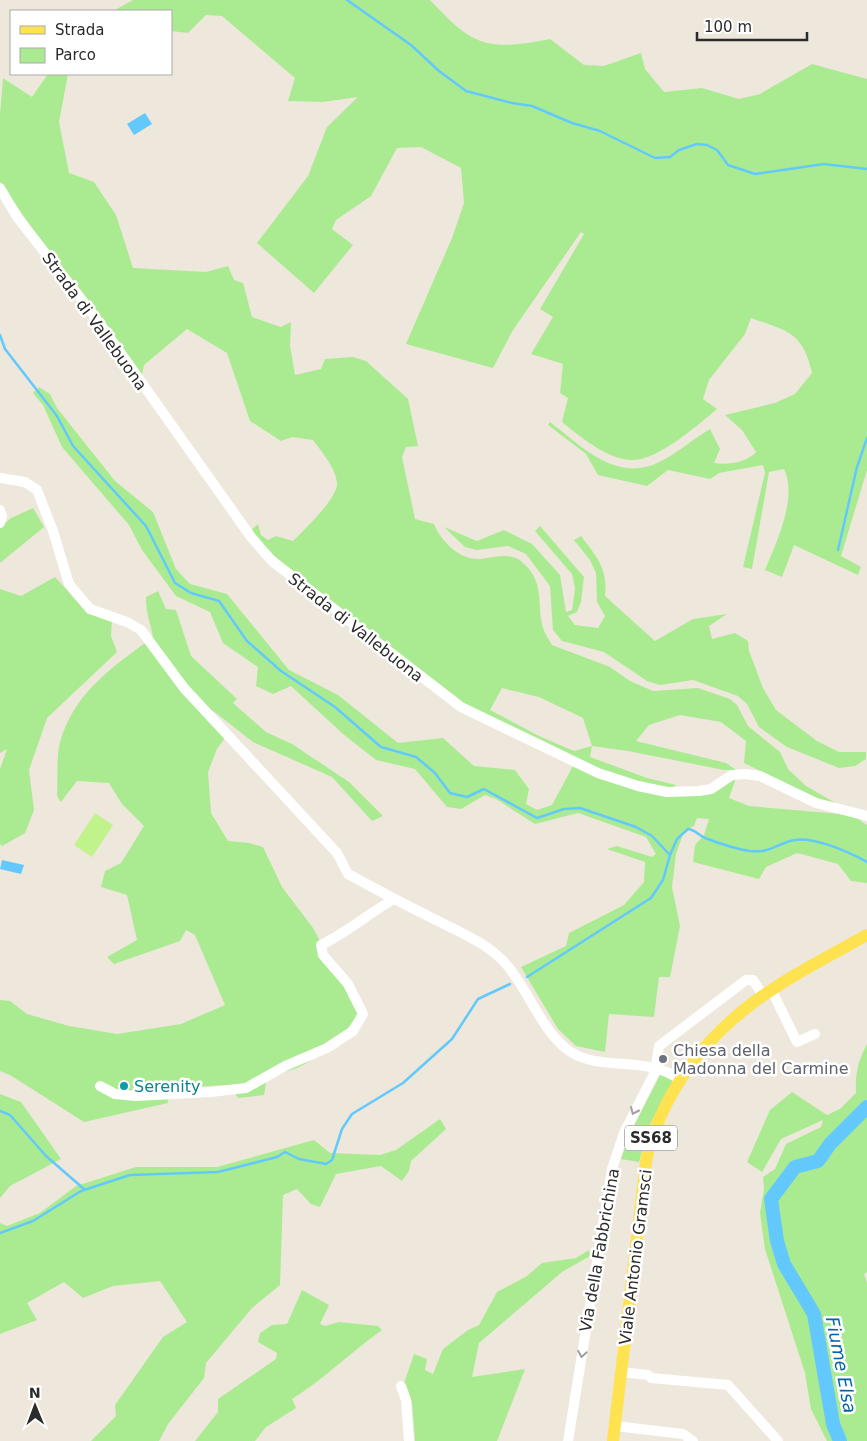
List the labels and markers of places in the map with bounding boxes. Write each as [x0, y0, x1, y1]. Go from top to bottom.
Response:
place label: Chiesa della Madonna del Carmine [673, 1041, 849, 1078]
marker: Chiesa della Madonna del Carmine [657, 1053, 669, 1065]
place label: Serenity [134, 1077, 200, 1096]
marker: Serenity [118, 1080, 130, 1092]

